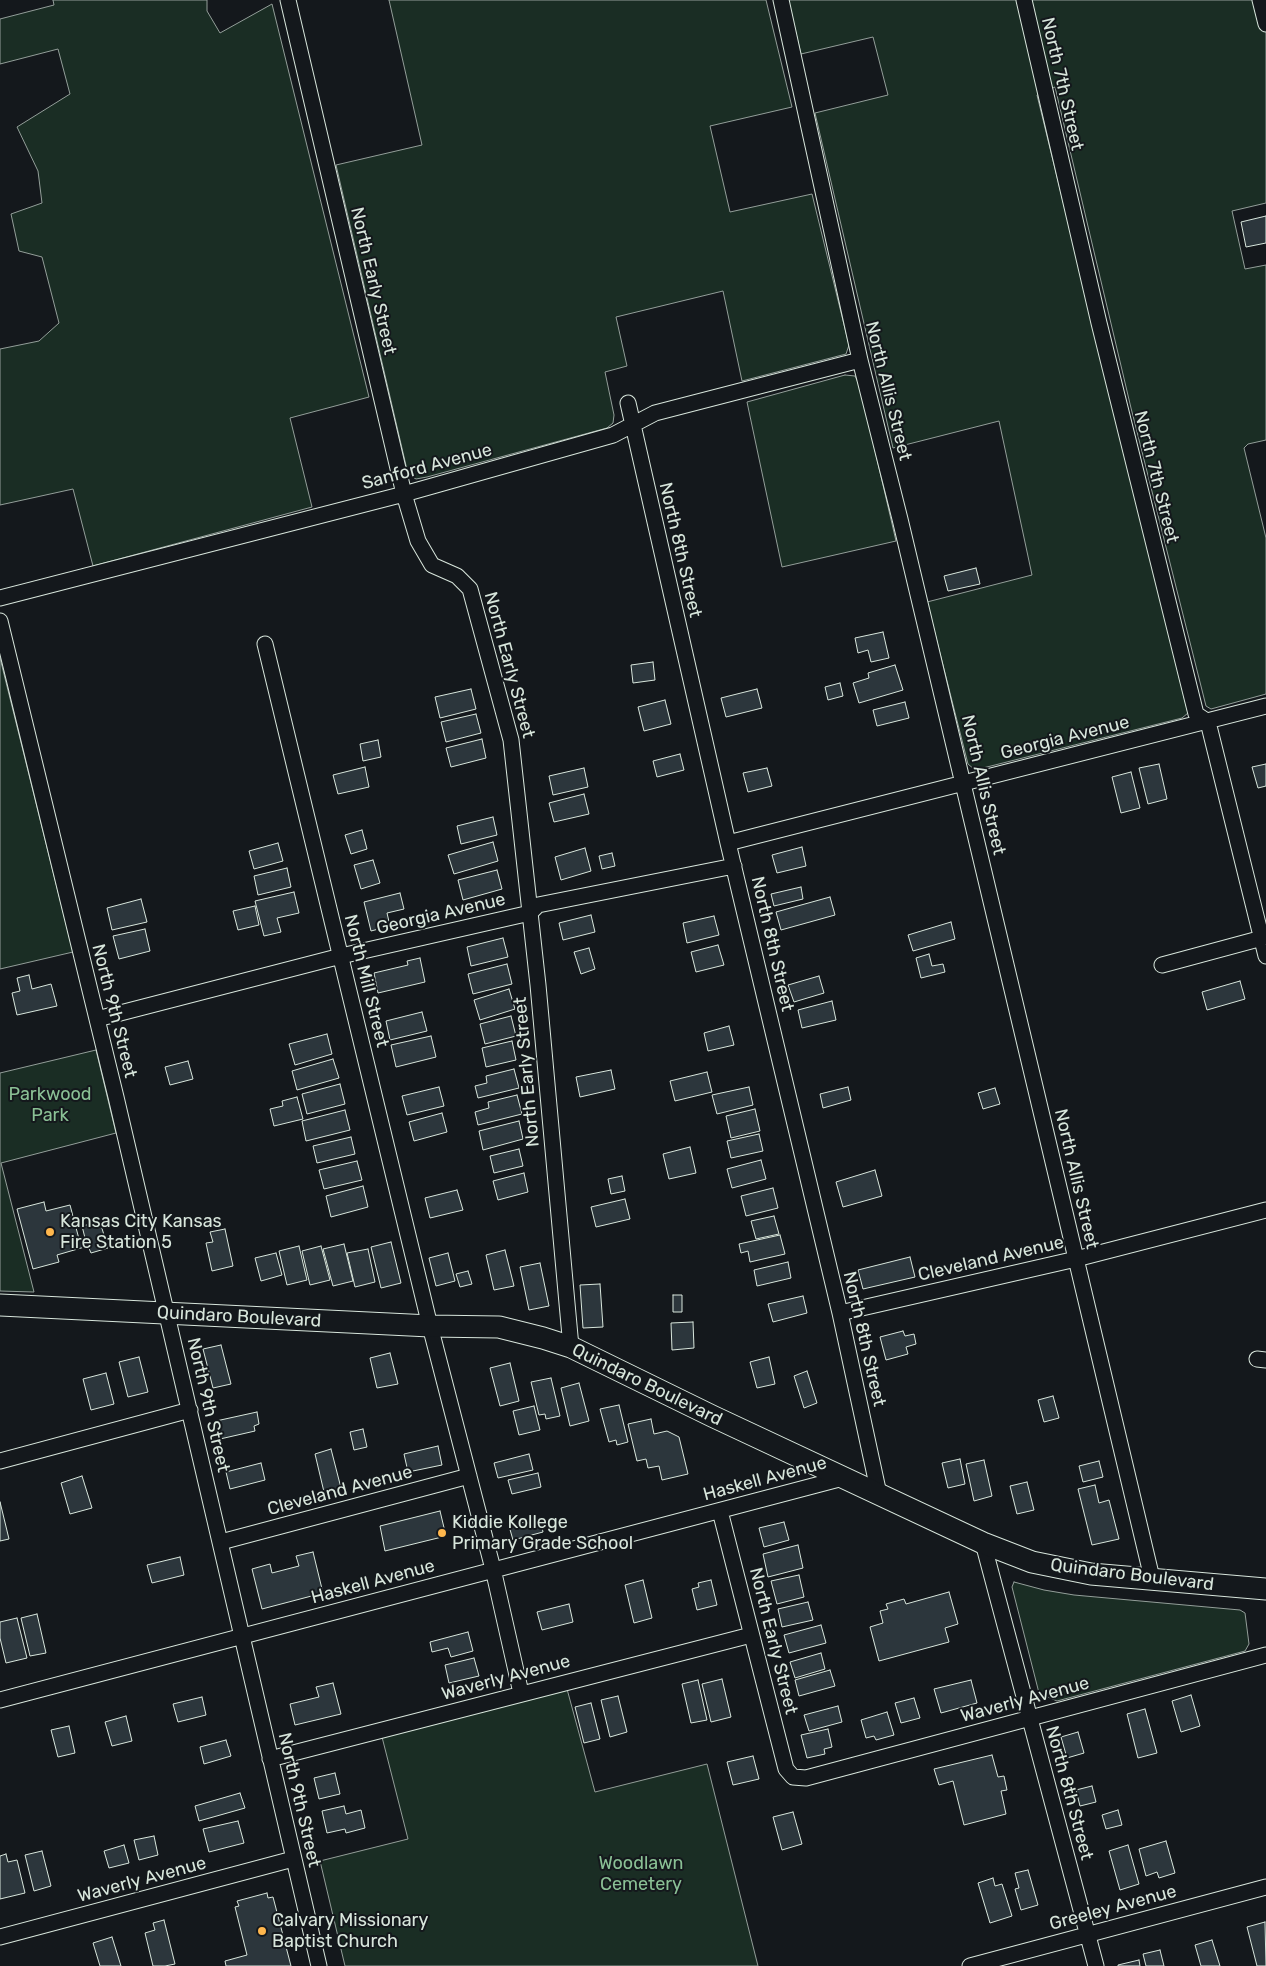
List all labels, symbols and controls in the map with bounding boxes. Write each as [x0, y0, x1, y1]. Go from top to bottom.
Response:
street label: North 7th Street [1036, 15, 1088, 153]
street label: North Early Street [346, 205, 400, 357]
street label: North Allis Street [860, 319, 916, 463]
street label: North 7th Street [1129, 409, 1183, 545]
street label: Sanford Avenue [360, 439, 494, 495]
street label: North 8th Street [654, 480, 706, 620]
street label: North Early Street [479, 590, 539, 740]
street label: Georgia Avenue [998, 712, 1132, 764]
street label: North Allis Street [956, 713, 1010, 857]
street label: North 8th Street [746, 874, 798, 1014]
street label: Georgia Avenue [374, 889, 508, 939]
street label: North Mill Street [339, 912, 393, 1050]
street label: North 9th Street [87, 942, 141, 1080]
street label: North Early Street [510, 996, 544, 1148]
park label: Parkwood Park [8, 1084, 92, 1126]
street label: North Allis Street [1049, 1107, 1103, 1251]
place label: Kansas City Kansas Fire Station 5 [60, 1211, 222, 1254]
marker: Kansas City Kansas Fire Station 5 [44, 1226, 56, 1238]
street label: Cleveland Avenue [916, 1232, 1066, 1286]
street label: North 8th Street [838, 1269, 890, 1409]
street label: Quindaro Boulevard [156, 1302, 322, 1332]
street label: North 9th Street [182, 1336, 234, 1474]
street label: Quindaro Boulevard [568, 1339, 726, 1431]
street label: Haskell Avenue [701, 1452, 829, 1506]
street label: Cleveland Avenue [265, 1461, 415, 1521]
place label: Kiddie Kollege Primary Grade School [452, 1512, 633, 1555]
marker: Kiddie Kollege Primary Grade School [436, 1527, 448, 1539]
street label: Quindaro Boulevard [1049, 1554, 1215, 1596]
street label: Haskell Avenue [309, 1555, 437, 1609]
street label: North Early Street [744, 1565, 802, 1717]
street label: Waverly Avenue [439, 1650, 573, 1706]
street label: Waverly Avenue [958, 1672, 1092, 1728]
street label: North 8th Street [1041, 1724, 1097, 1862]
street label: North 9th Street [273, 1731, 325, 1869]
street label: Waverly Avenue [75, 1852, 209, 1908]
park label: Woodlawn Cemetery [598, 1853, 684, 1896]
street label: Greeley Avenue [1047, 1881, 1179, 1935]
place label: Calvary Missionary Baptist Church [272, 1910, 428, 1952]
marker: Calvary Missionary Baptist Church [256, 1925, 268, 1937]

